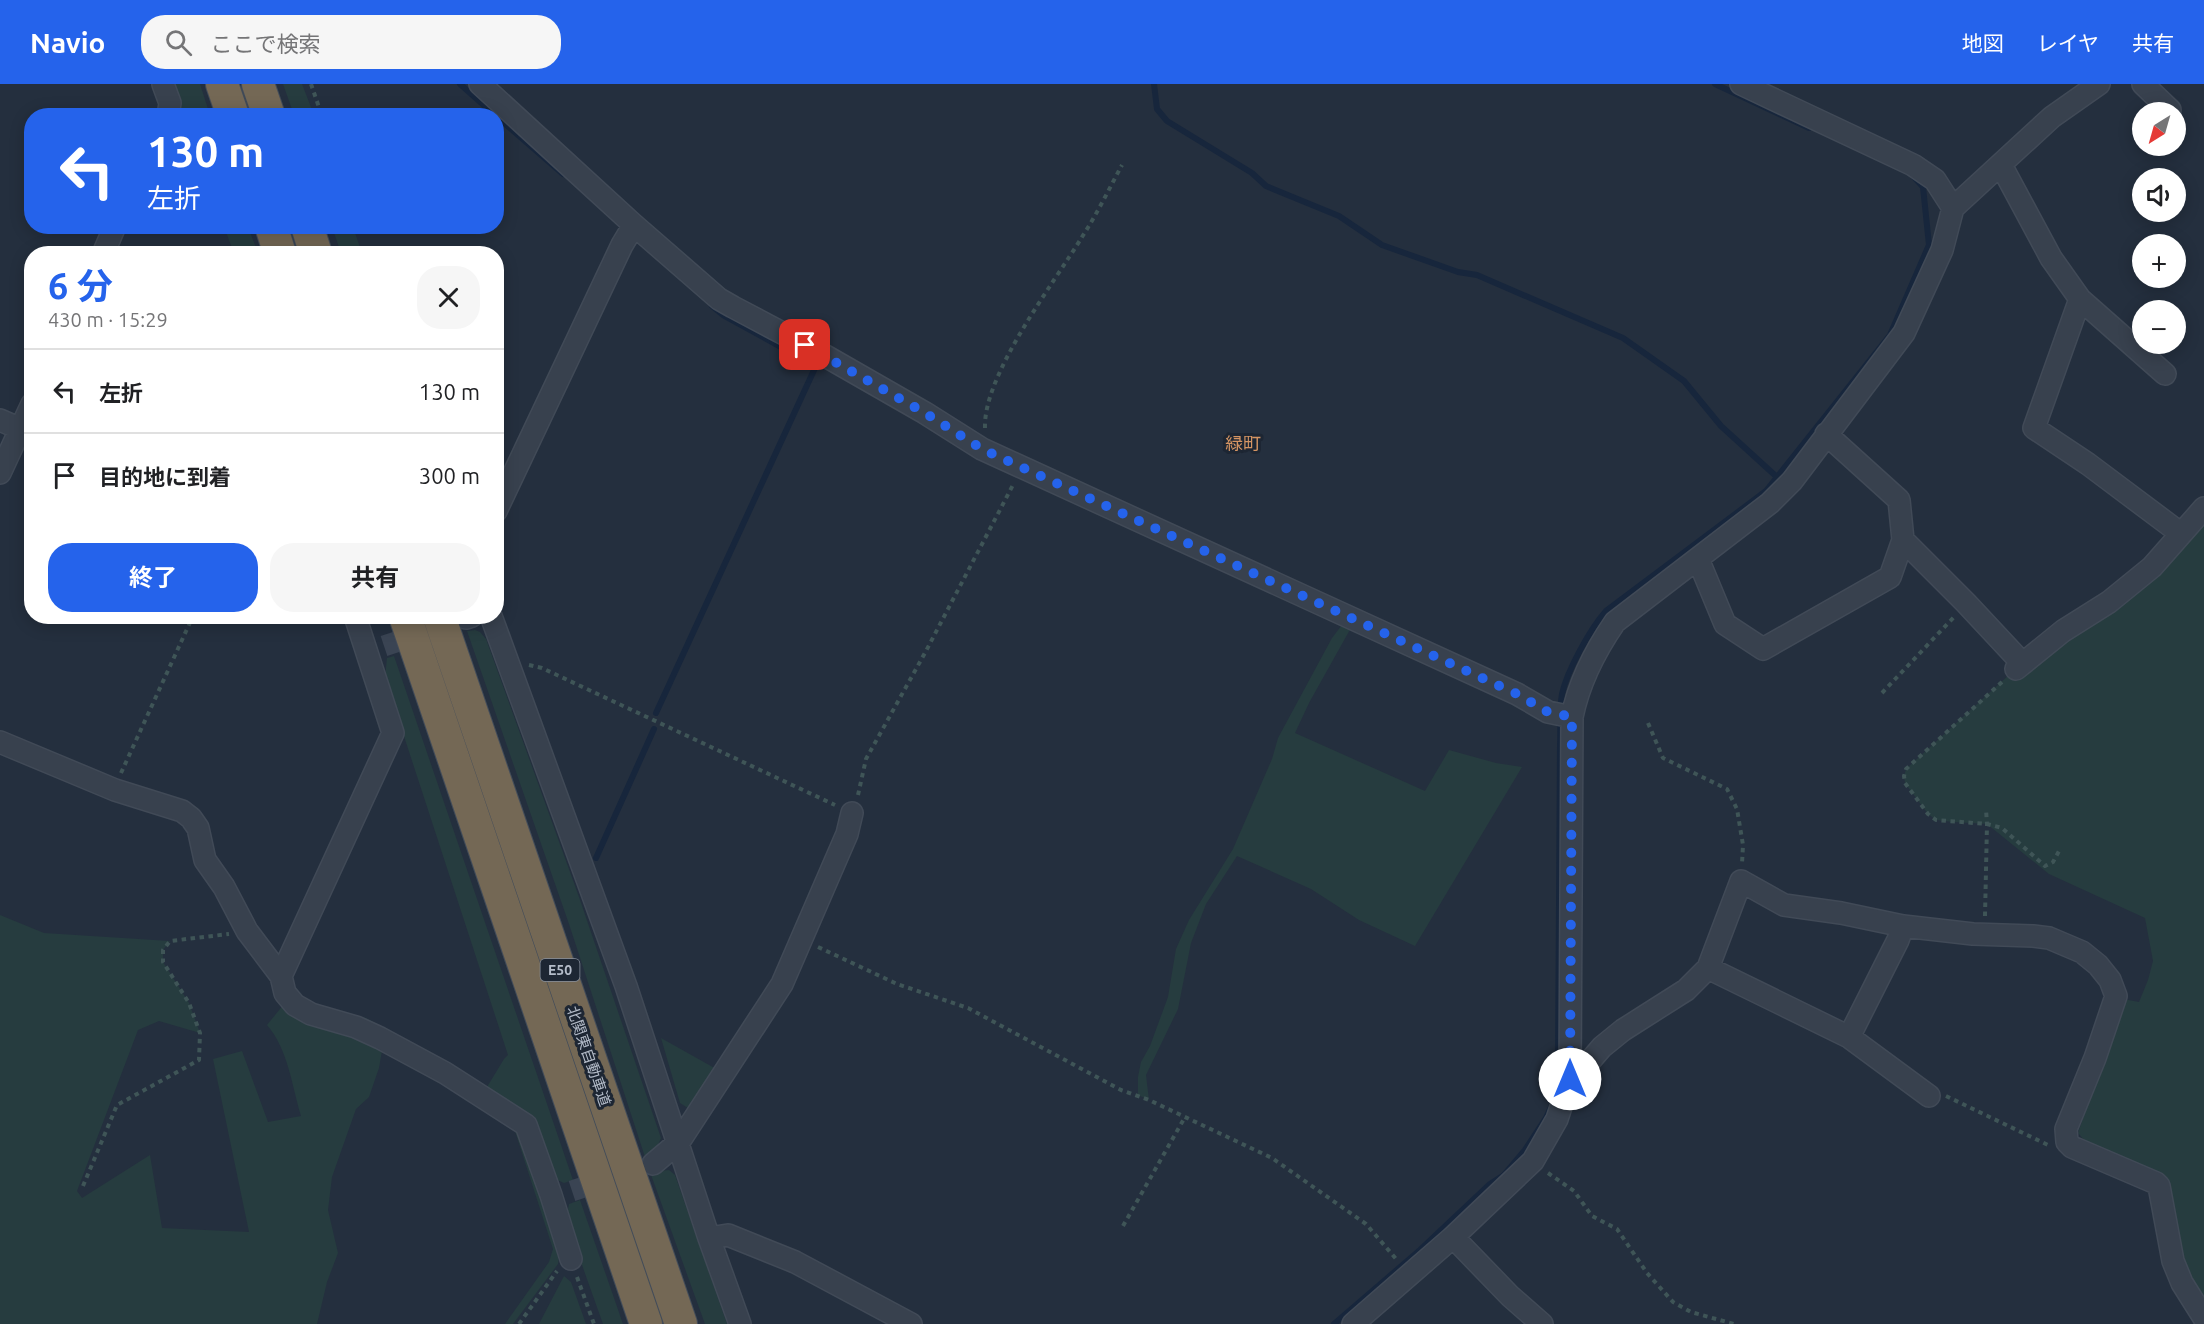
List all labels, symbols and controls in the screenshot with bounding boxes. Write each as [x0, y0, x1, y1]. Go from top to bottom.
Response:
search box [141, 15, 561, 69]
icon: search [162, 26, 195, 59]
text: Navio [30, 27, 105, 58]
text: ここで検索 [210, 31, 320, 56]
text: 地図 [1962, 31, 2004, 55]
text: レイヤ [2037, 31, 2099, 55]
text: 共有 [2132, 31, 2174, 55]
north arrow [2132, 102, 2186, 156]
map controls [2132, 102, 2186, 354]
text: 130 m [147, 128, 264, 175]
icon: left [48, 132, 126, 210]
button: sound [2132, 168, 2186, 222]
text: 左折 [147, 183, 201, 213]
button: + [2132, 234, 2186, 288]
text: 6 分 [48, 265, 113, 306]
button: close [417, 266, 480, 329]
button: − [2132, 300, 2186, 354]
text: 430 m · 15:29 [48, 308, 168, 331]
pin [779, 319, 830, 370]
icon: arrive [788, 328, 821, 361]
icon: left [48, 375, 81, 408]
text: 130 m [419, 379, 480, 404]
text: 左折 [99, 380, 143, 405]
district label: 緑町 [1225, 433, 1261, 453]
icon: arrive [48, 459, 81, 492]
text: 300 m [419, 463, 480, 488]
text: 目的地に到着 [99, 464, 231, 489]
button: 終了 [48, 543, 258, 612]
button: 共有 [270, 543, 480, 612]
road number: E50 [540, 959, 580, 981]
street label: 北関東自動車道 [564, 1004, 614, 1108]
position arrow [1538, 1047, 1602, 1111]

